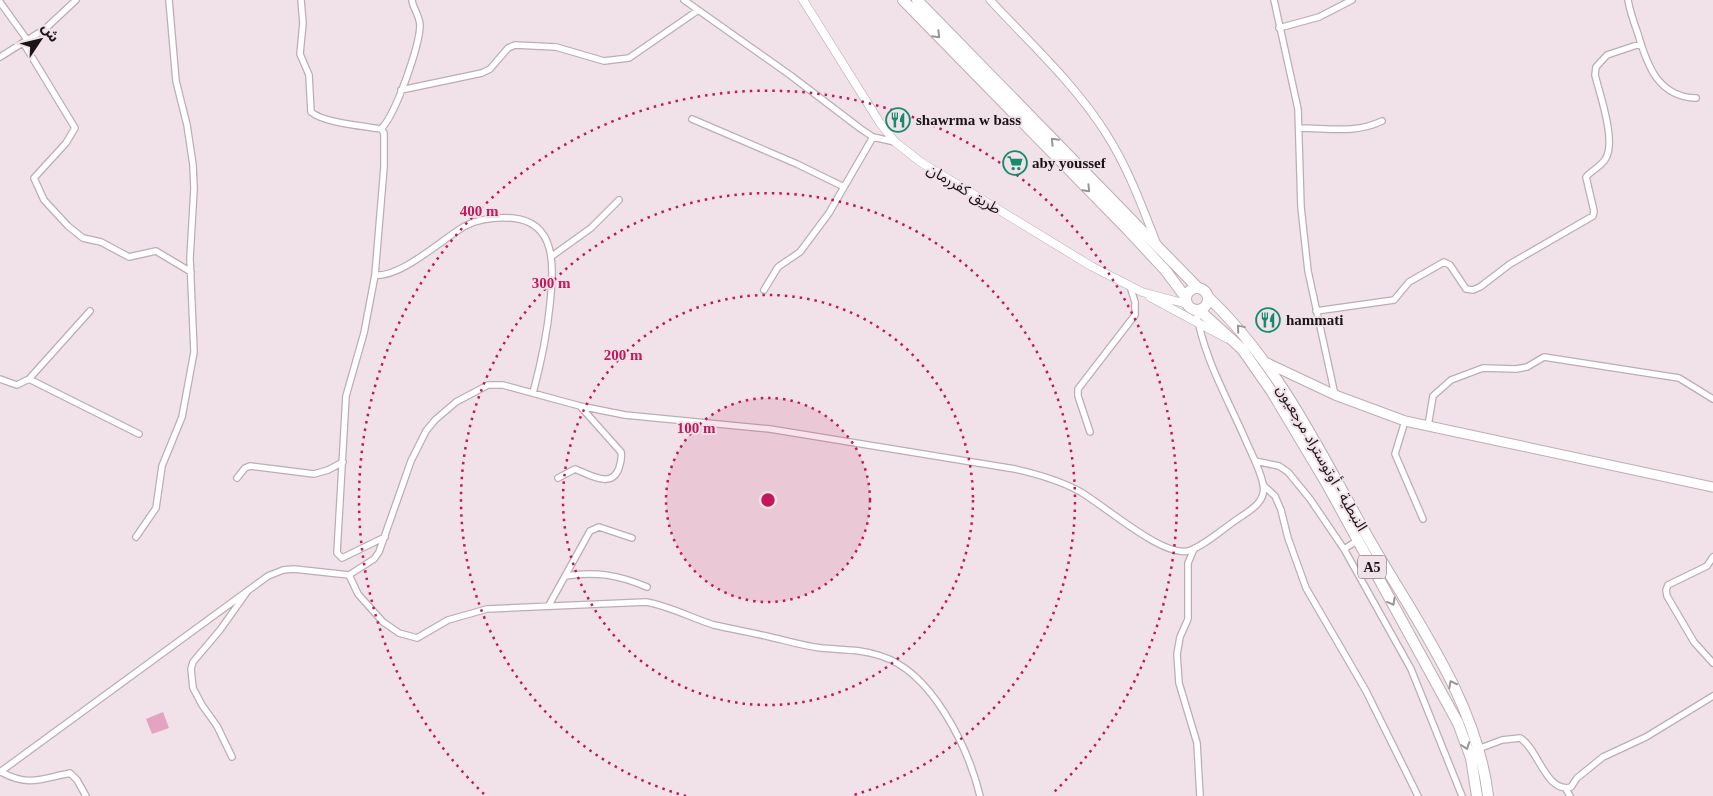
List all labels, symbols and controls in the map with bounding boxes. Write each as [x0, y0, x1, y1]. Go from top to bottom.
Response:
north arrow [15, 15, 65, 65]
text: ش [39, 21, 62, 45]
one-way arrow [931, 29, 940, 38]
restaurant icon: shawrma w bass [885, 107, 911, 133]
place label: shawrma w bass [916, 112, 1021, 128]
one-way arrow [1051, 138, 1060, 147]
supermarket icon: aby youssef [1002, 150, 1028, 176]
place label: aby youssef [1032, 155, 1107, 171]
street label: طريق كفررمان [923, 161, 1004, 219]
one-way arrow [1081, 183, 1090, 192]
text: 400 m [460, 203, 499, 219]
text: 300 m [532, 275, 571, 291]
restaurant icon: hammati [1255, 307, 1281, 333]
place label: hammati [1286, 312, 1344, 328]
one-way arrow [1236, 325, 1245, 334]
text: 200 m [604, 347, 643, 363]
street label: النبطية - أوتوستراد مرجعيون [1273, 382, 1371, 534]
text: 100 m [677, 420, 716, 436]
centre of rings [759, 491, 777, 509]
road number: A5 [1358, 556, 1386, 578]
one-way arrow [1385, 596, 1395, 605]
one-way arrow [1448, 680, 1458, 689]
one-way arrow [1460, 741, 1470, 750]

